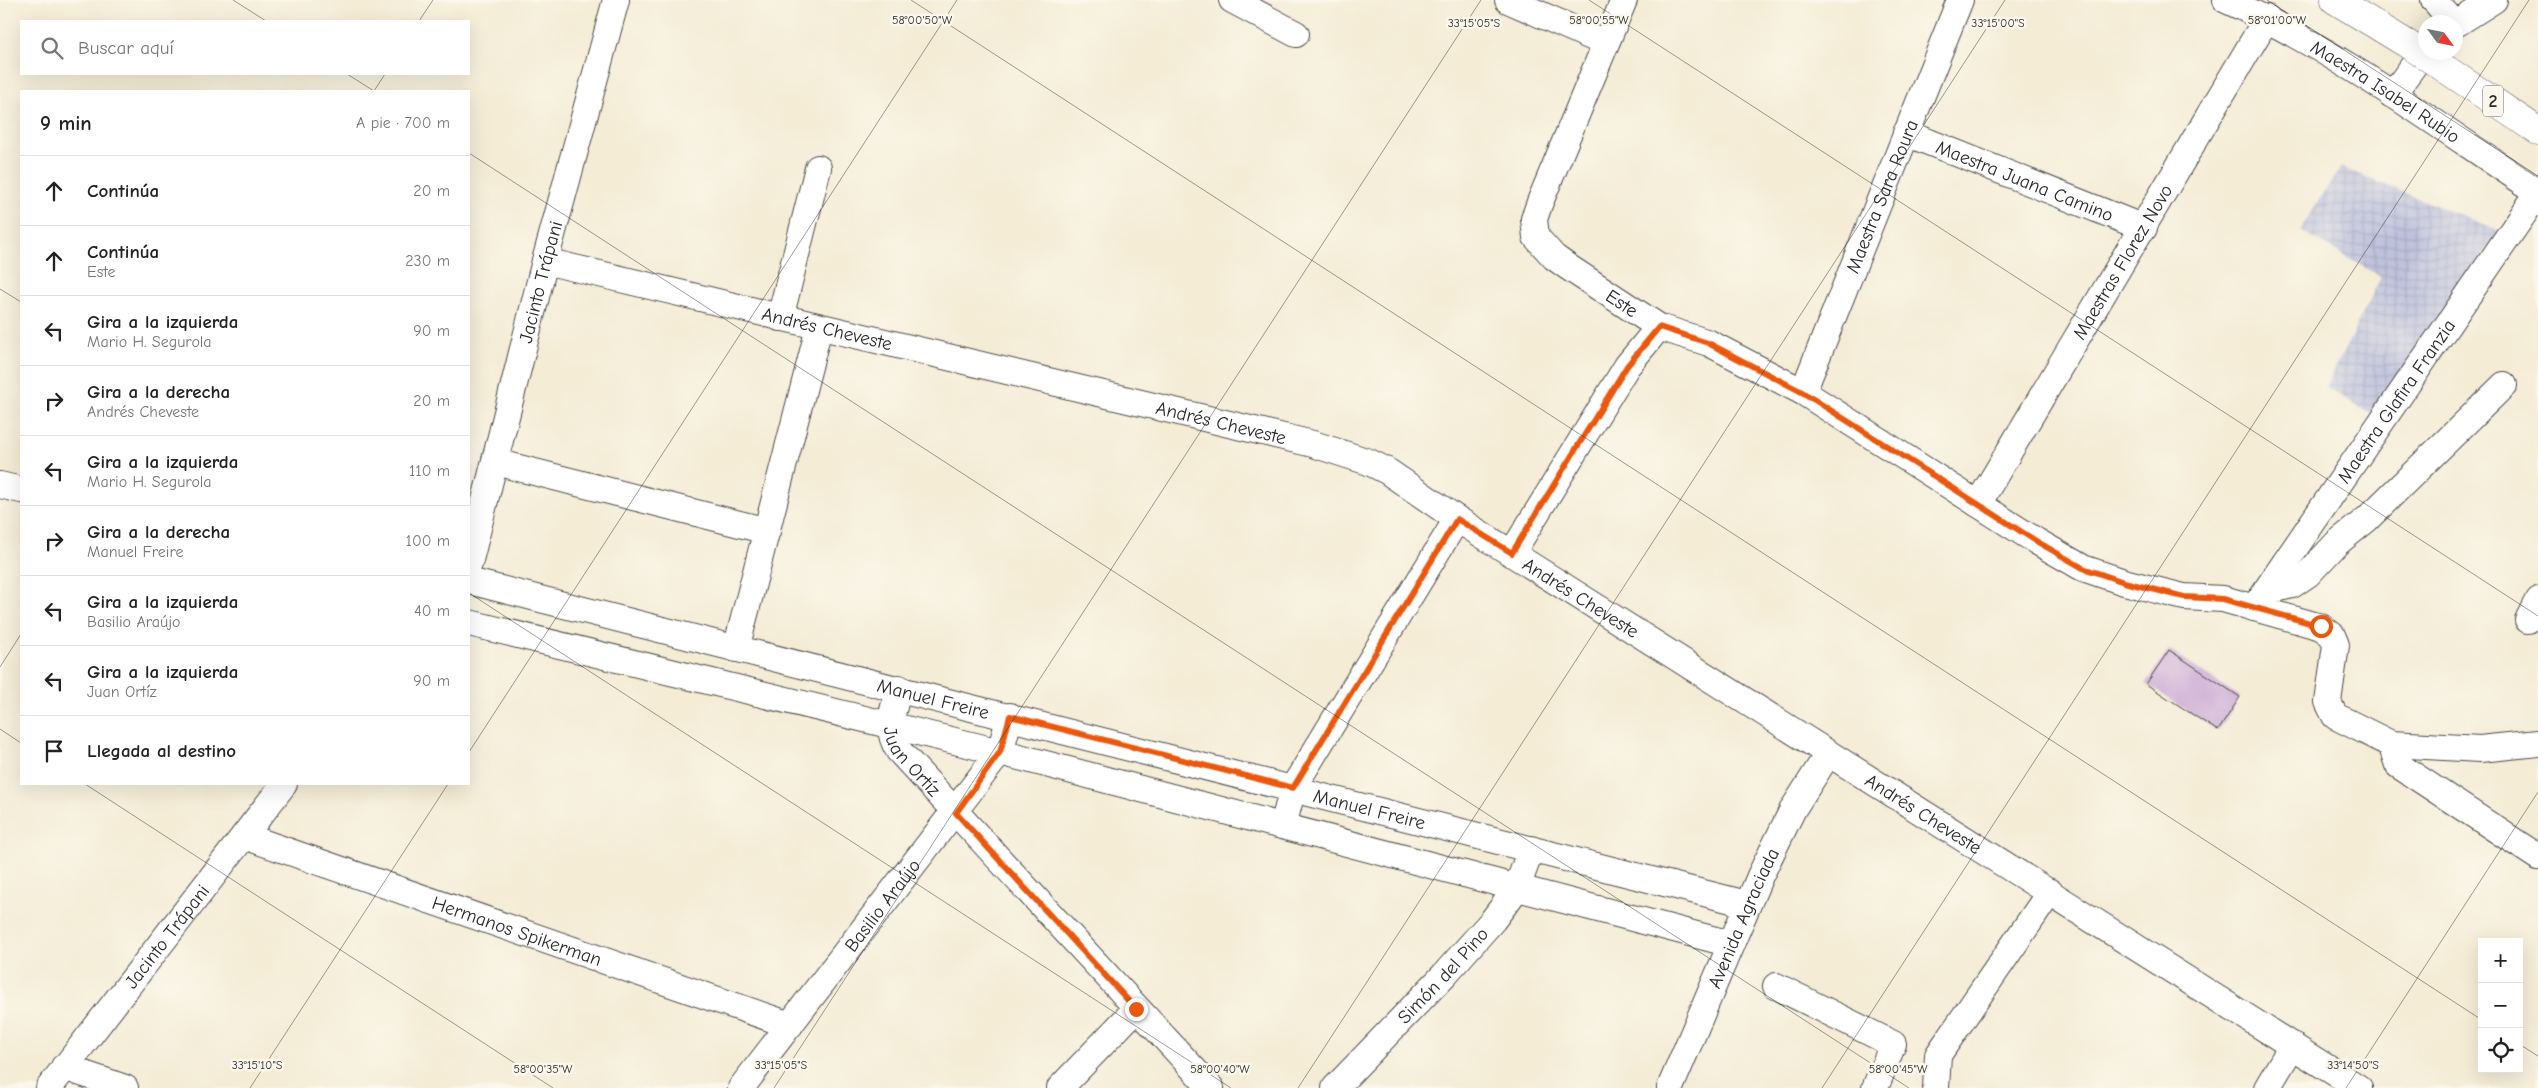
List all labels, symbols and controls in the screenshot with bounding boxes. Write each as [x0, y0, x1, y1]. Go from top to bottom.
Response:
text: 58°00'50"W [892, 13, 953, 27]
text: 58°00'55"W [1569, 13, 1629, 27]
text: 58°01'00"W [2248, 13, 2307, 27]
north arrow [2418, 15, 2463, 60]
text: 33°15'05"S [1448, 16, 1501, 30]
text: 33°15'00"S [1971, 16, 2025, 30]
search box [20, 20, 470, 75]
icon: search [38, 34, 66, 62]
street label: Maestra Isabel Rubio [2307, 36, 2464, 148]
text: Buscar aquí [78, 37, 174, 59]
road number: 2 [2483, 85, 2503, 116]
text: 9 min [40, 111, 92, 135]
text: A pie · 700 m [356, 114, 450, 132]
street label: Maestra Sara Roura [1842, 116, 1923, 276]
street label: Maestra Juana Camino [1933, 136, 2116, 227]
icon: ahead [40, 177, 68, 205]
text: Continúa [87, 180, 159, 202]
street label: Maestras Florez Novo [2068, 181, 2178, 344]
text: 20 m [413, 182, 450, 200]
street label: Jacinto Trápani [515, 219, 567, 345]
text: Continúa [87, 241, 159, 263]
icon: ahead [40, 247, 68, 275]
text: 230 m [405, 252, 450, 270]
text: Este [87, 263, 115, 281]
street label: Este [1602, 285, 1642, 322]
street label: Andrés Cheveste [760, 303, 894, 355]
text: Gira a la izquierda [87, 311, 238, 333]
street label: Maestra Glafira Franzia [2333, 315, 2460, 487]
icon: left [40, 317, 68, 345]
text: 90 m [413, 322, 450, 340]
text: Mario H. Segurola [87, 333, 212, 351]
text: Gira a la derecha [87, 381, 230, 403]
icon: right [40, 387, 68, 415]
text: 20 m [413, 392, 450, 410]
street label: Andrés Cheveste [1153, 397, 1288, 449]
text: Andrés Cheveste [87, 403, 199, 421]
text: Gira a la izquierda [87, 451, 238, 473]
icon: left [40, 457, 68, 485]
text: 110 m [409, 462, 450, 480]
text: Mario H. Segurola [87, 473, 212, 491]
text: Gira a la derecha [87, 521, 230, 543]
icon: right [40, 527, 68, 555]
text: 100 m [406, 532, 450, 550]
text: Manuel Freire [87, 543, 184, 561]
street label: Andrés Cheveste [1518, 553, 1643, 643]
text: Gira a la izquierda [87, 591, 238, 613]
icon: left [40, 597, 68, 625]
text: 40 m [414, 602, 450, 620]
text: Basilio Araújo [87, 613, 180, 631]
route start [2310, 615, 2333, 638]
text: Gira a la izquierda [87, 661, 238, 683]
icon: left [40, 667, 68, 695]
text: 90 m [413, 672, 450, 690]
street label: Manuel Freire [875, 675, 991, 724]
text: Juan Ortíz [87, 683, 157, 701]
street label: Juan Ortíz [879, 725, 945, 801]
icon: arrive [40, 737, 68, 765]
text: Llegada al destino [87, 740, 236, 762]
street label: Andrés Cheveste [1861, 769, 1985, 859]
street label: Manuel Freire [1311, 785, 1428, 834]
street label: Avenida Agraciada [1704, 845, 1784, 992]
street label: Basilio Araújo [840, 855, 925, 956]
street label: Jacinto Trápani [120, 880, 214, 993]
street label: Hermanos Spikerman [429, 892, 604, 971]
street label: Simón del Pino [1393, 923, 1493, 1028]
map controls [2478, 938, 2523, 1073]
button: + [2478, 938, 2523, 983]
button: − [2478, 983, 2523, 1028]
route end [1125, 998, 1148, 1021]
button: locate [2478, 1028, 2523, 1073]
text: 33°15'10"S [232, 1058, 283, 1072]
text: 33°15'05"S [755, 1058, 808, 1072]
text: 33°14'50"S [2327, 1058, 2379, 1072]
text: 58°00'35"W [514, 1062, 573, 1076]
text: 58°00'40"W [1190, 1062, 1250, 1076]
text: 58°00'45"W [1869, 1062, 1928, 1076]

